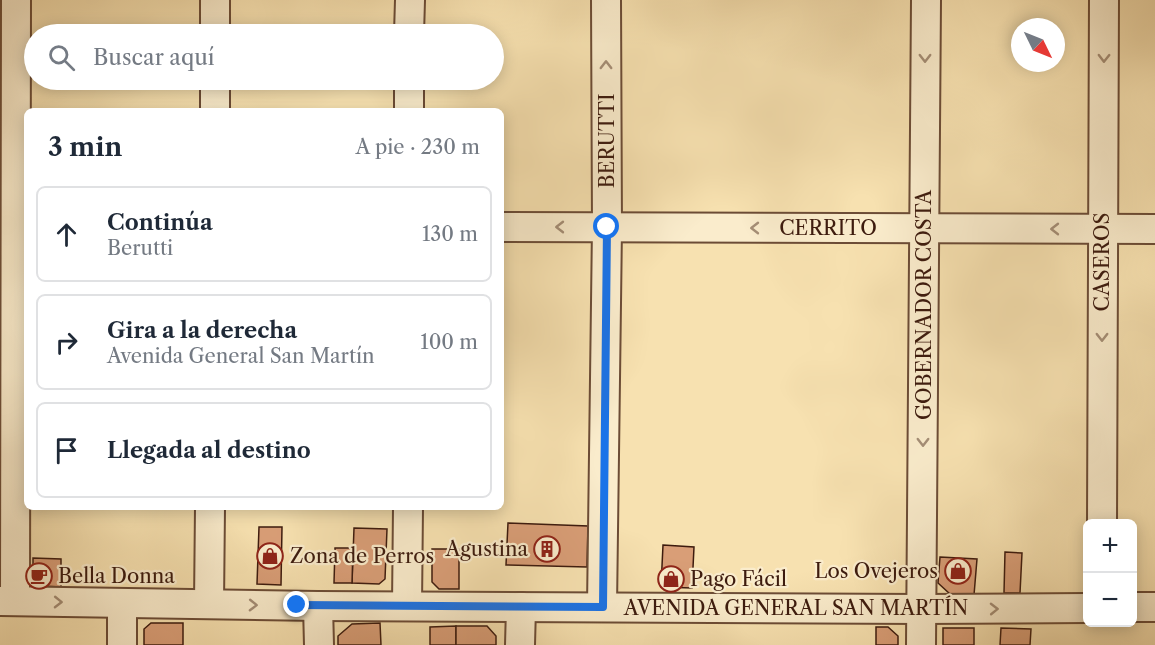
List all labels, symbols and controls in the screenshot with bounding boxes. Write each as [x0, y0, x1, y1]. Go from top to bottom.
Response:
north arrow [1011, 18, 1065, 72]
search box [24, 24, 504, 90]
icon: search [45, 41, 78, 74]
text: Buscar aquí [93, 44, 215, 71]
one-way arrow [919, 54, 931, 63]
one-way arrow [1098, 54, 1110, 63]
one-way arrow [600, 61, 612, 70]
street label: BERUTTI [595, 94, 619, 188]
text: 3 min [48, 131, 122, 163]
text: A pie · 230 m [356, 135, 480, 159]
street label: GOBERNADOR COSTA [912, 189, 936, 420]
text: Continúa [107, 209, 213, 236]
street label: CASEROS [1090, 212, 1114, 312]
route start [593, 213, 619, 239]
street label: CERRITO [779, 216, 877, 240]
icon: ahead [50, 218, 83, 251]
one-way arrow [555, 221, 564, 233]
text: 130 m [422, 222, 478, 246]
one-way arrow [750, 222, 759, 234]
one-way arrow [1050, 223, 1059, 235]
text: Berutti [107, 236, 173, 260]
text: Gira a la derecha [107, 317, 297, 344]
icon: right [50, 326, 83, 359]
text: 100 m [420, 330, 478, 354]
one-way arrow [1096, 333, 1108, 342]
text: Avenida General San Martín [107, 344, 375, 368]
icon: arrive [50, 434, 83, 467]
text: Llegada al destino [107, 437, 311, 464]
one-way arrow [916, 438, 929, 447]
map controls [1083, 519, 1137, 627]
button: + [1083, 519, 1137, 573]
building icon: Agustina [532, 534, 562, 564]
place label: Agustina [445, 537, 528, 561]
shop icon: Zona de Perros [255, 541, 285, 571]
place label: Zona de Perros [290, 544, 434, 568]
shop icon: Los Ovejeros [943, 556, 973, 586]
place label: Los Ovejeros [814, 559, 938, 583]
cafe icon: Bella Donna [24, 561, 54, 591]
place label: Bella Donna [58, 564, 175, 588]
shop icon: Pago Fácil [656, 564, 686, 594]
place label: Pago Fácil [690, 567, 787, 591]
button: − [1083, 573, 1137, 627]
route end [283, 591, 309, 617]
street label: AVENIDA GENERAL SAN MARTÍN [623, 595, 968, 620]
one-way arrow [54, 596, 63, 608]
one-way arrow [249, 599, 258, 611]
one-way arrow [990, 602, 999, 615]

